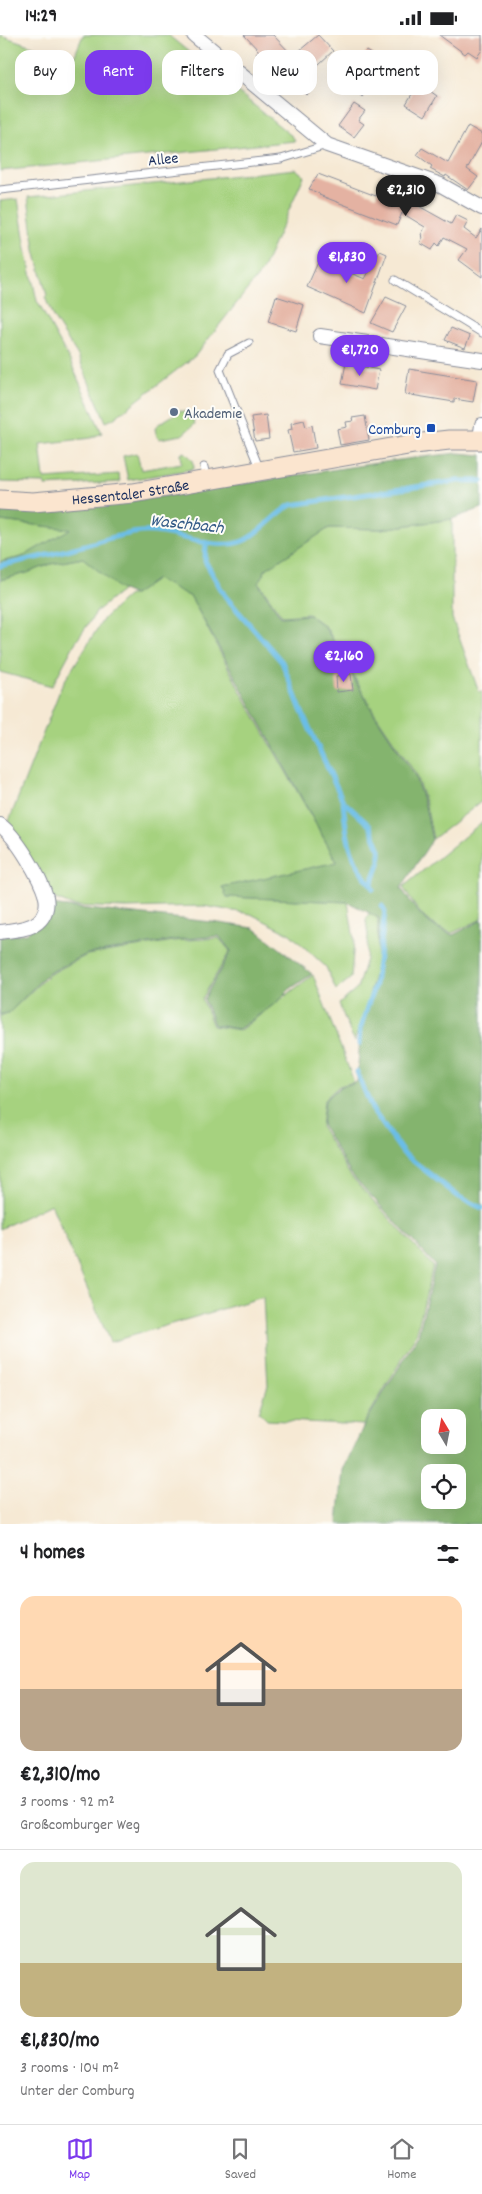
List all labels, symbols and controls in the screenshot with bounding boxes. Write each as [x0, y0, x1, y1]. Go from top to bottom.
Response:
text: 14:29 [25, 4, 57, 31]
chip: Buy [15, 50, 75, 95]
chip: Rent [85, 50, 152, 95]
chip: Filters [162, 50, 243, 95]
chip: New [253, 50, 317, 95]
chip: Apartment [327, 50, 438, 95]
street label: Allee [147, 147, 180, 174]
pin: €2,310 [365, 175, 447, 217]
text: €2,310 [387, 179, 425, 202]
pin: €1,830 [306, 241, 388, 284]
text: €1,830 [328, 246, 366, 269]
pin: €1,720 [319, 335, 401, 377]
text: €1,720 [341, 339, 379, 362]
place label: Akademie [184, 403, 242, 426]
marker: Akademie [168, 406, 180, 418]
place label: Comburg [368, 419, 421, 442]
marker: Comburg [425, 422, 437, 434]
street label: Hessentaler Straße [71, 474, 191, 512]
water label: Waschbach [149, 509, 225, 542]
pin: €2,160 [303, 641, 385, 683]
text: €2,160 [324, 645, 364, 668]
north arrow [421, 1409, 466, 1454]
map controls [421, 1409, 466, 1509]
button: locate [421, 1464, 466, 1509]
text: 4 homes [20, 1539, 85, 1569]
icon: filters [434, 1540, 462, 1568]
icon: home [196, 1629, 286, 1719]
text: €2,310/mo [20, 1761, 100, 1791]
text: 3 rooms · 92 m² [20, 1791, 114, 1814]
text: Großcomburger Weg [20, 1814, 140, 1837]
icon: home [196, 1894, 286, 1984]
text: €1,830/mo [20, 2027, 99, 2057]
text: 3 rooms · 104 m² [20, 2057, 119, 2080]
text: Unter der Comburg [20, 2080, 135, 2103]
tab: Map [66, 2135, 94, 2185]
tab: Saved [225, 2135, 256, 2185]
tab: Home [387, 2135, 416, 2185]

